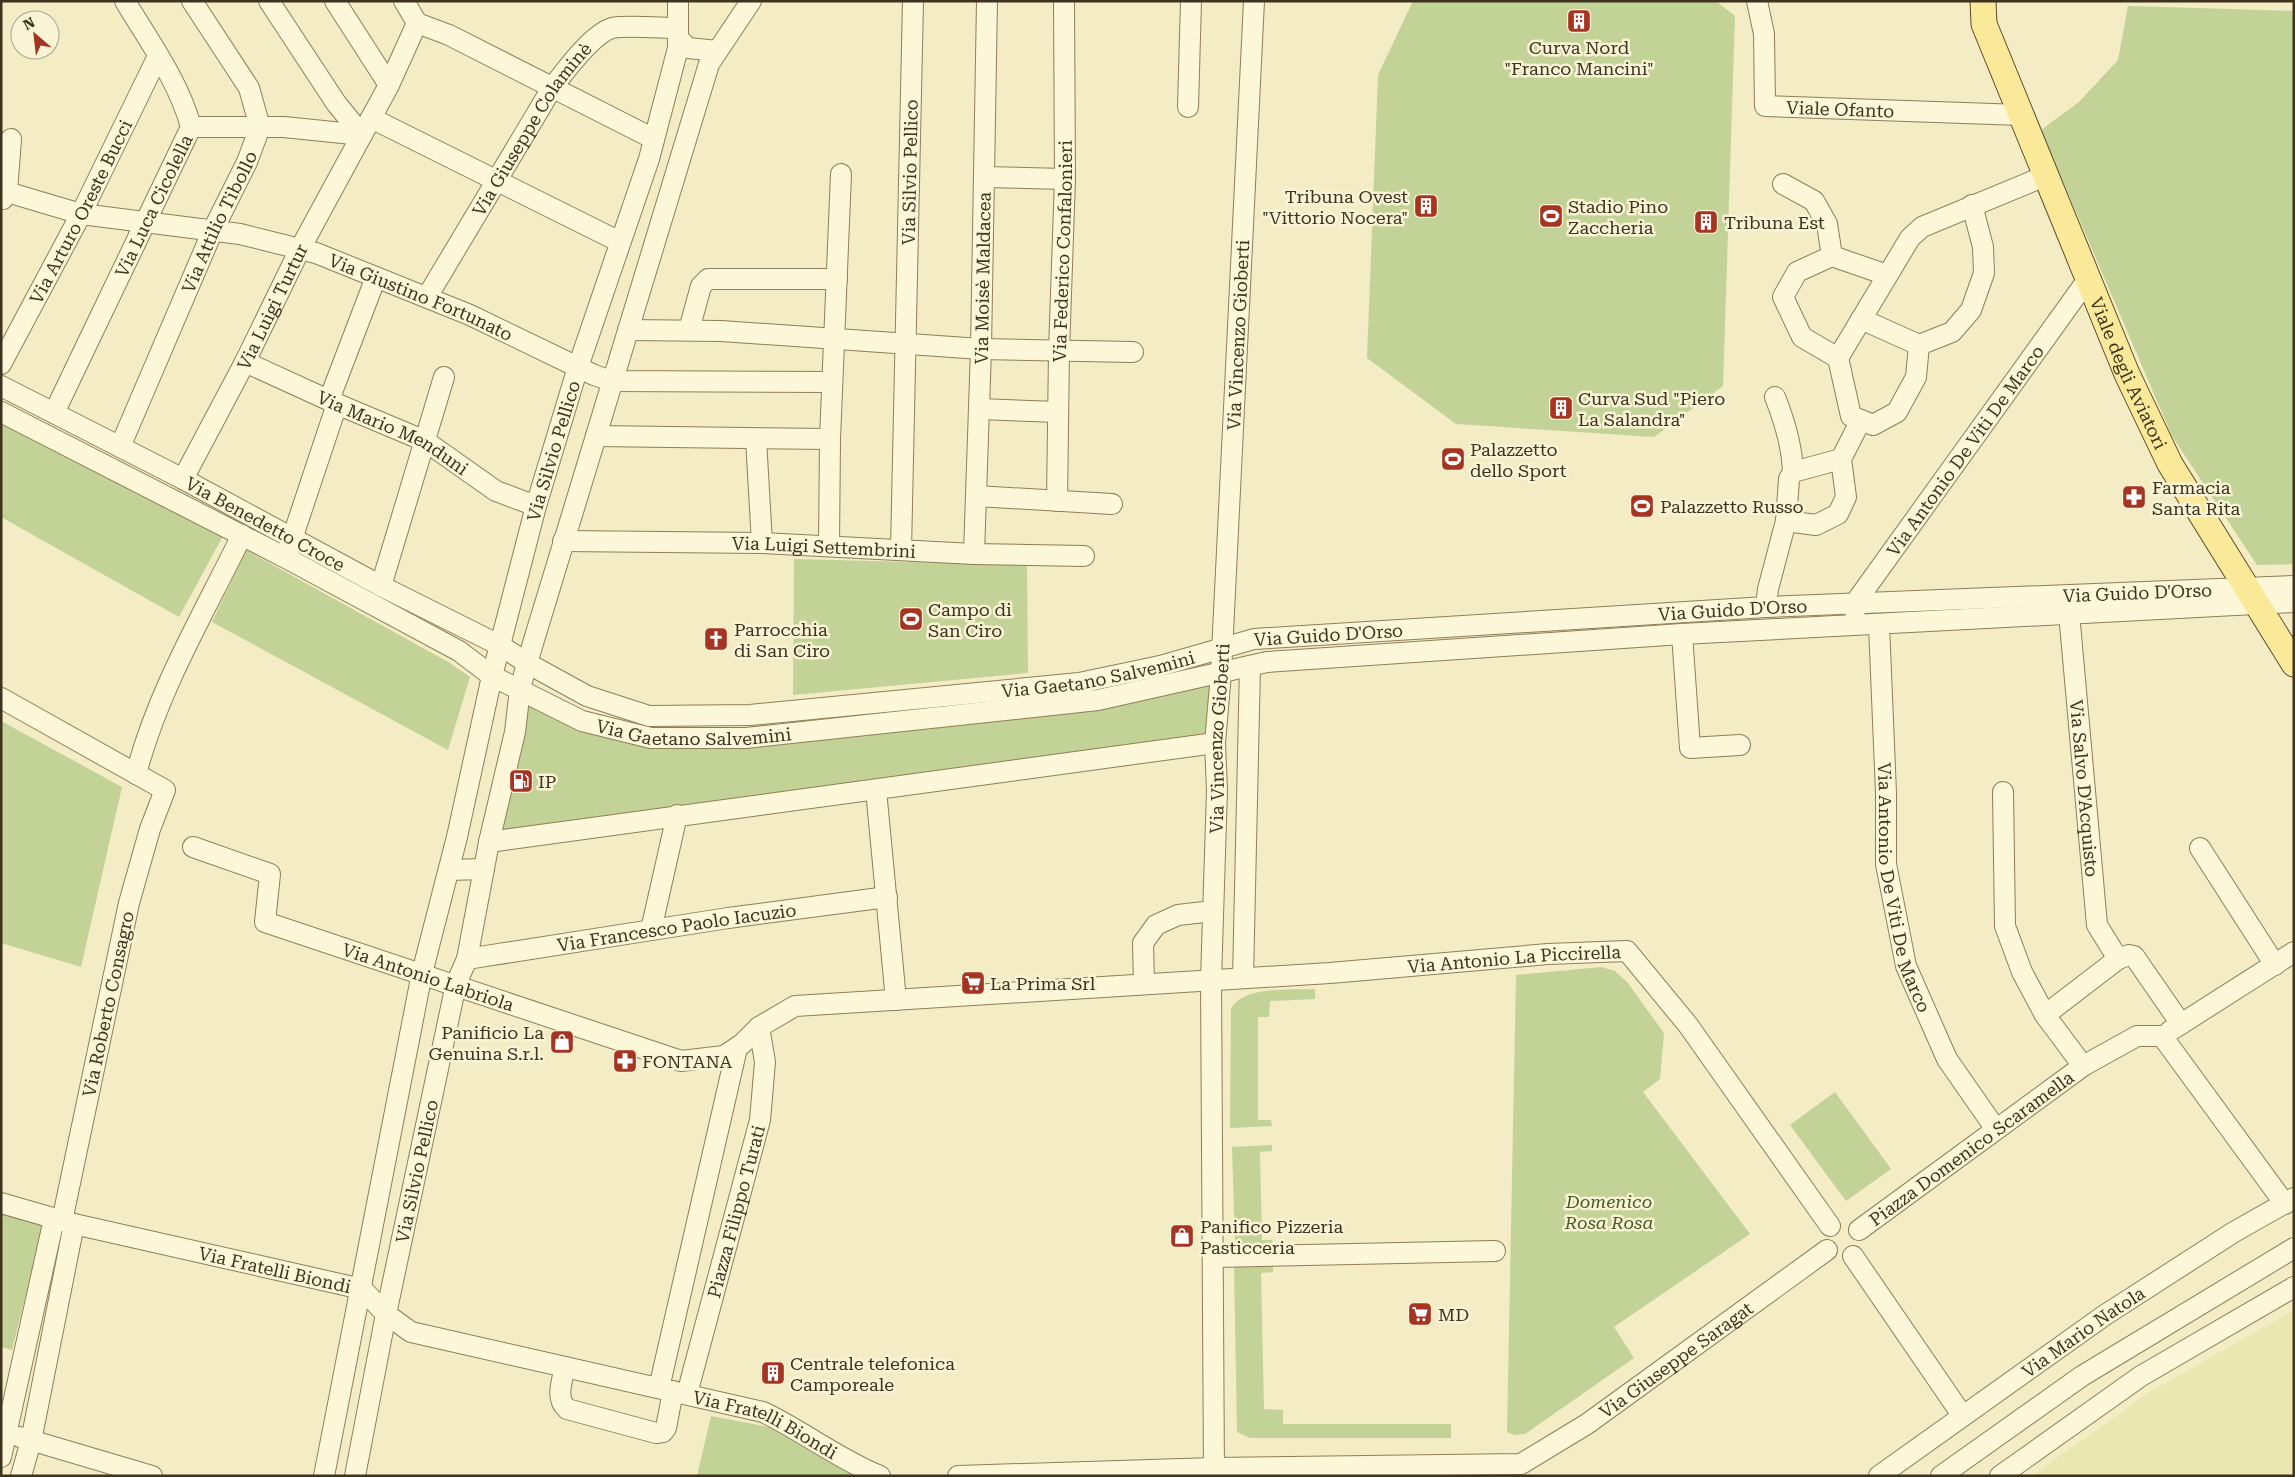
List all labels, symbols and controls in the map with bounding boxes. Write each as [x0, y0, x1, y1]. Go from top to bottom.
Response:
building icon: Curva Nord "Franco Mancini" [1566, 8, 1592, 34]
north arrow [10, 10, 60, 60]
text: N [20, 14, 38, 33]
place label: Curva Nord "Franco Mancini" [1504, 37, 1654, 79]
street label: Via Giuseppe Colaminè [468, 38, 595, 220]
street label: Viale Ofanto [1786, 96, 1895, 121]
street label: Via Silvio Pellico [897, 99, 921, 245]
street label: Via Arturo Oreste Bucci [25, 116, 136, 307]
street label: Via Luca Cicolella [110, 131, 197, 280]
street label: Via Federico Confalonieri [1048, 140, 1076, 362]
street label: Via Attilio Tibollo [177, 148, 261, 296]
place label: Tribuna Ovest "Vittorio Nocera" [1262, 186, 1408, 228]
street label: Via Moisè Maldacea [970, 191, 994, 365]
building icon: Tribuna Ovest "Vittorio Nocera" [1413, 193, 1439, 219]
place label: Stadio Pino Zaccheria [1568, 196, 1668, 238]
sports icon: Stadio Pino Zaccheria [1538, 203, 1564, 229]
building icon: Tribuna Est [1693, 209, 1719, 235]
place label: Tribuna Est [1724, 212, 1825, 233]
street label: Via Vincenzo Gioberti [1222, 239, 1253, 431]
street label: Via Luigi Turtur [232, 240, 311, 373]
street label: Via Giustino Fortunato [326, 249, 516, 345]
street label: Viale degli Aviatori [2086, 294, 2172, 453]
street label: Via Antonio De Viti De Marco [1882, 341, 2048, 560]
street label: Via Silvio Pellico [522, 378, 584, 523]
street label: Via Mario Menduni [314, 386, 473, 479]
place label: Curva Sud "Piero La Salandra" [1578, 388, 1725, 430]
building icon: Curva Sud "Piero La Salandra" [1548, 395, 1574, 421]
place label: Palazzetto dello Sport [1470, 439, 1567, 481]
sports icon: Palazzetto dello Sport [1440, 446, 1466, 472]
street label: Via Benedetto Croce [182, 472, 349, 575]
place label: Farmacia Santa Rita [2152, 477, 2240, 519]
pharmacy icon: Farmacia Santa Rita [2121, 484, 2147, 510]
sports icon: Palazzetto Russo [1629, 493, 1655, 519]
place label: Palazzetto Russo [1660, 496, 1803, 517]
street label: Via Luigi Settembrini [732, 532, 917, 561]
street label: Via Guido D'Orso [2062, 579, 2212, 606]
street label: Via Guido D'Orso [1657, 595, 1808, 624]
place label: Campo di San Ciro [928, 599, 1012, 641]
sports icon: Campo di San Ciro [898, 606, 924, 632]
place label: Parrocchia di San Ciro [734, 619, 830, 661]
street label: Via Guido D'Orso [1253, 619, 1404, 649]
church icon: Parrocchia di San Ciro [703, 626, 729, 652]
street label: Via Vincenzo Gioberti [1204, 642, 1233, 834]
street label: Via Gaetano Salvemini [1000, 646, 1197, 701]
street label: Via Salvo D'Acquisto [2066, 699, 2103, 878]
street label: Via Gaetano Salvemini [594, 714, 792, 749]
street label: Via Antonio De Viti De Marco [1874, 762, 1936, 1015]
fuel station icon: IP [508, 768, 534, 794]
place label: IP [538, 771, 556, 792]
street label: Via Francesco Paolo Iacuzio [555, 899, 797, 955]
street label: Via Roberto Consagro [78, 909, 138, 1099]
street label: Via Antonio Labriola [340, 938, 517, 1015]
street label: Via Antonio La Piccirella [1407, 941, 1622, 977]
supermarket icon: La Prima Srl [960, 970, 986, 996]
place label: La Prima Srl [990, 973, 1096, 994]
place label: Panificio La Genuina S.r.l. [428, 1022, 544, 1064]
shop icon: Panificio La Genuina S.r.l. [549, 1029, 575, 1055]
pharmacy icon: FONTANA [612, 1048, 638, 1074]
place label: FONTANA [642, 1051, 733, 1072]
street label: Piazza Domenico Scaramella [1865, 1066, 2078, 1230]
street label: Via Silvio Pellico [391, 1098, 442, 1245]
street label: Piazza Filippo Turati [703, 1122, 769, 1300]
park label: Domenico Rosa Rosa [1564, 1191, 1653, 1233]
place label: Panifico Pizzeria Pasticceria [1200, 1216, 1343, 1258]
shop icon: Panifico Pizzeria Pasticceria [1169, 1223, 1195, 1249]
street label: Via Fratelli Biondi [197, 1242, 353, 1297]
street label: Via Mario Natola [2018, 1282, 2149, 1382]
street label: Via Giuseppe Saragat [1595, 1297, 1757, 1422]
supermarket icon: MD [1407, 1301, 1433, 1327]
place label: MD [1438, 1304, 1469, 1325]
place label: Centrale telefonica Camporeale [790, 1353, 955, 1395]
building icon: Centrale telefonica Camporeale [760, 1360, 786, 1386]
street label: Via Fratelli Biondi [691, 1386, 841, 1463]

